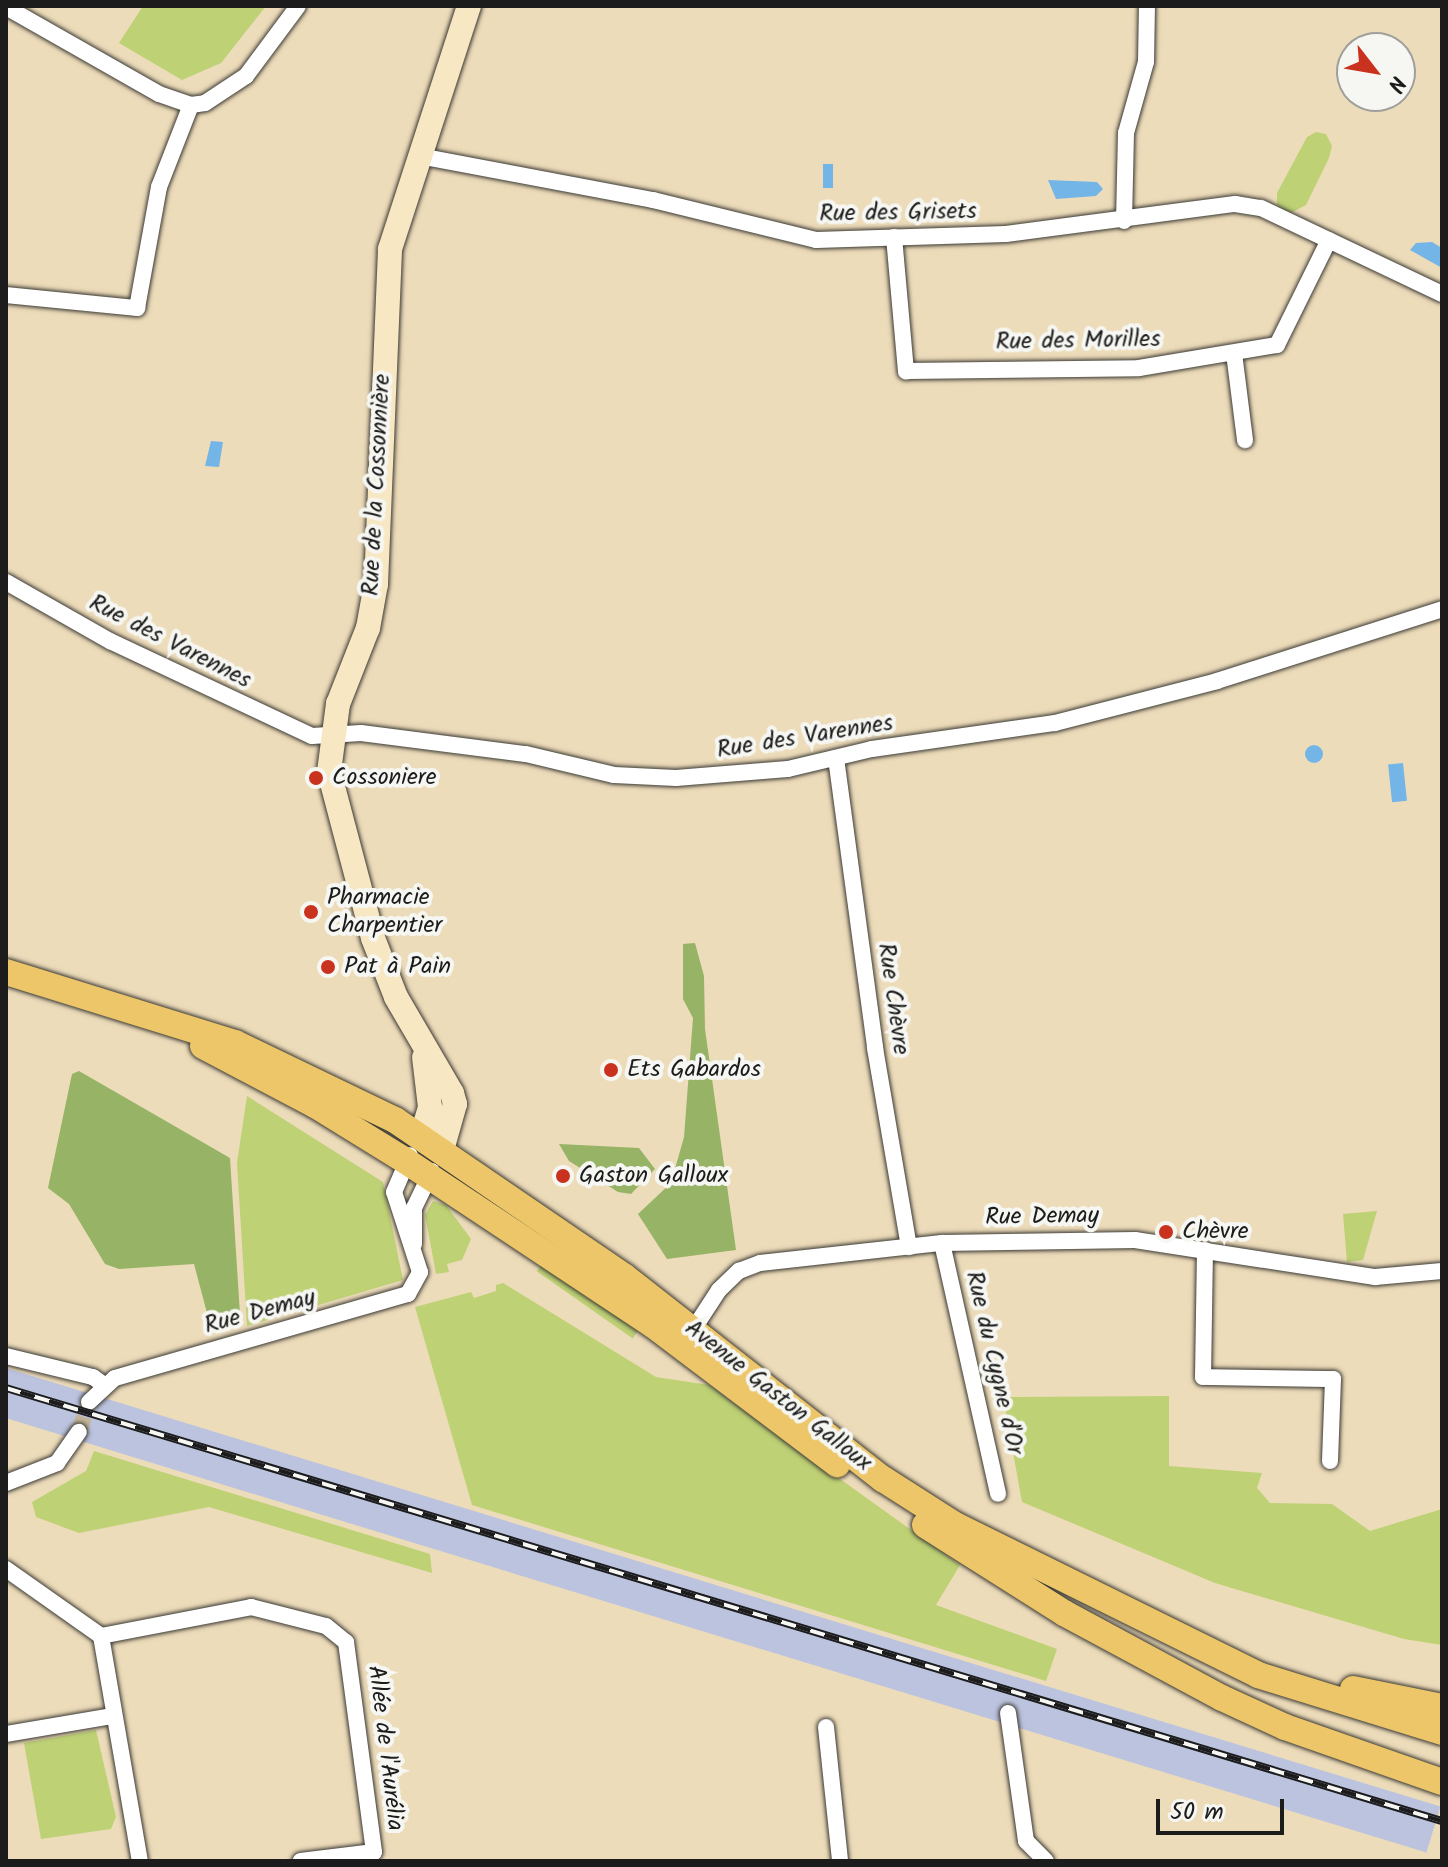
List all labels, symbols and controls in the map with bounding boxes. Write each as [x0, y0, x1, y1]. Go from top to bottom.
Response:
north arrow [1336, 32, 1416, 112]
text: N [1377, 69, 1414, 99]
street label: Rue des Grisets [819, 197, 977, 229]
street label: Rue des Morilles [995, 325, 1161, 357]
street label: Rue de la Cossonnière [357, 373, 397, 597]
street label: Rue des Varennes [84, 589, 256, 695]
street label: Rue des Varennes [715, 709, 895, 765]
place label: Cossoniere [332, 764, 437, 792]
marker: Cossoniere [307, 769, 325, 787]
place label: Pharmacie Charpentier [327, 884, 442, 940]
marker: Pharmacie Charpentier [302, 903, 320, 921]
street label: Rue Chèvre [871, 941, 915, 1057]
place label: Pat à Pain [344, 953, 451, 981]
marker: Pat à Pain [319, 958, 337, 976]
place label: Ets Gabardos [627, 1056, 761, 1084]
marker: Ets Gabardos [602, 1061, 620, 1079]
place label: Gaston Galloux [579, 1162, 728, 1190]
marker: Gaston Galloux [554, 1167, 572, 1185]
street label: Rue Demay [985, 1202, 1099, 1232]
place label: Chèvre [1182, 1218, 1249, 1246]
marker: Chèvre [1157, 1223, 1175, 1241]
street label: Rue du Cygne d'Or [959, 1268, 1029, 1458]
street label: Rue Demay [201, 1283, 319, 1341]
street label: Avenue Gaston Galloux [679, 1314, 877, 1478]
street label: Allée de l'Aurélia [361, 1664, 409, 1832]
scale bar [1160, 1783, 1288, 1833]
text: 50 m [1170, 1793, 1224, 1832]

